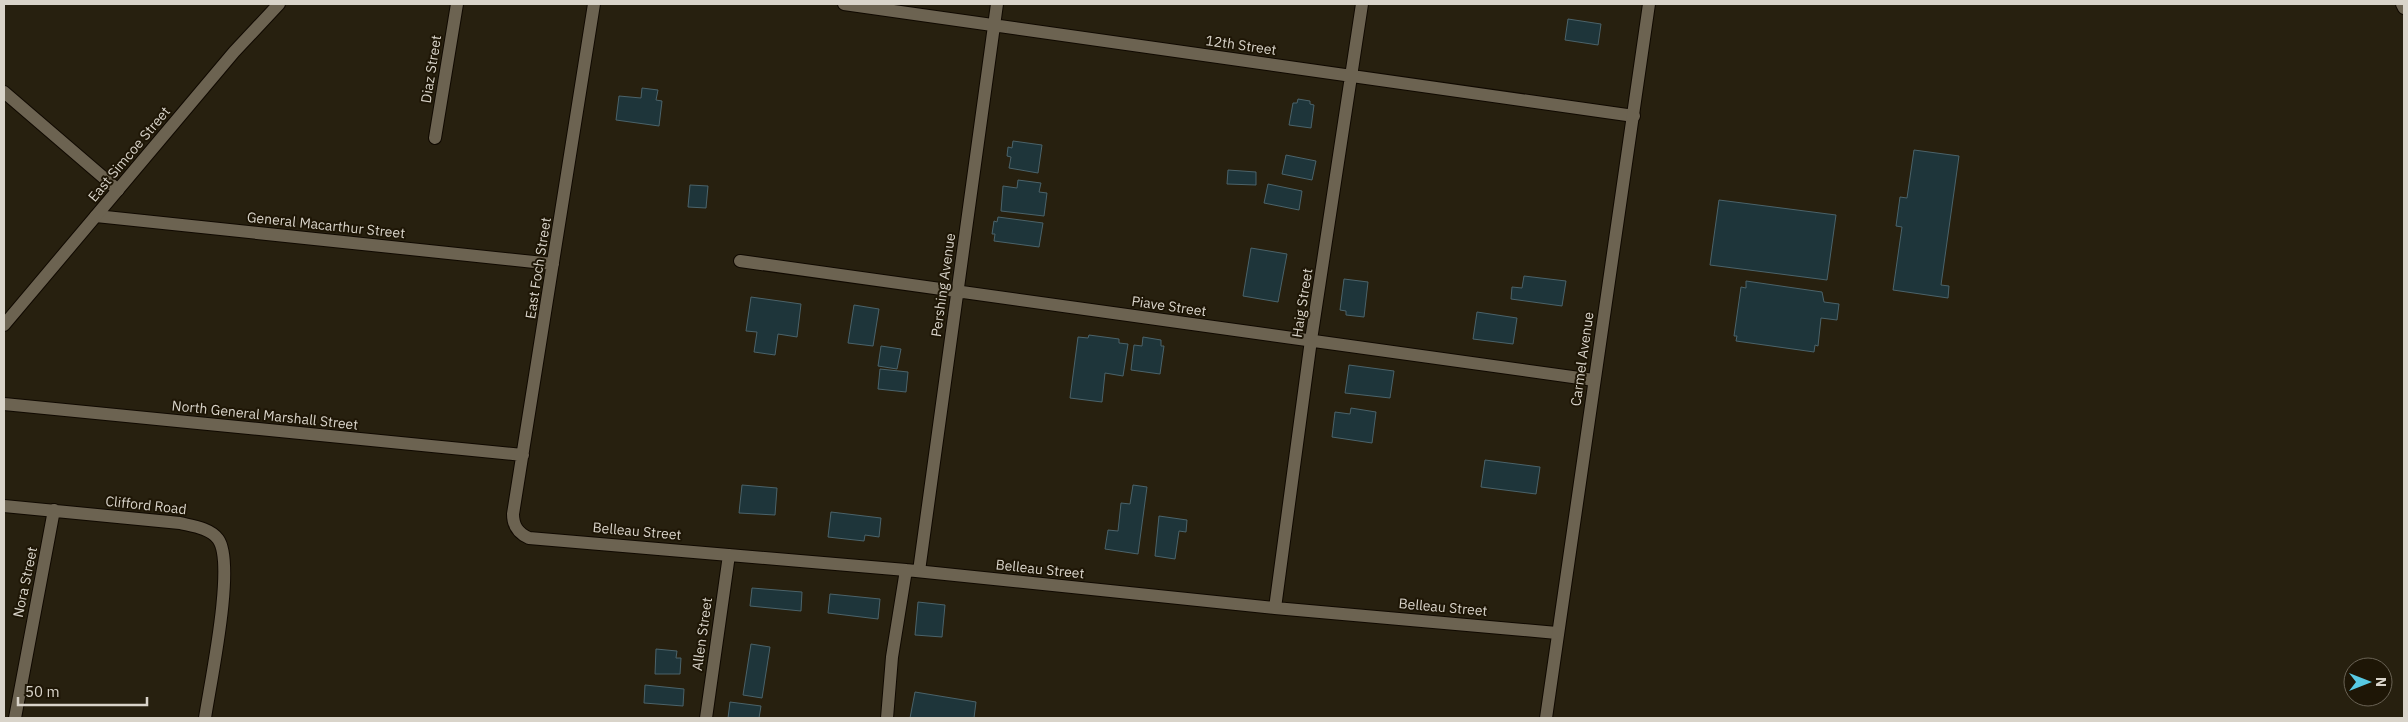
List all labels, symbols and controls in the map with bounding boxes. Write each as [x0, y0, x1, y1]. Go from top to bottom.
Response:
street label: 12th Street [1204, 31, 1278, 59]
street label: Diaz Street [417, 34, 445, 104]
street label: East Simcoe Street [84, 103, 174, 205]
street label: General Macarthur Street [246, 208, 406, 242]
street label: East Foch Street [521, 216, 555, 320]
street label: Pershing Avenue [927, 232, 959, 338]
street label: Haig Street [1288, 267, 1316, 339]
street label: Piave Street [1130, 292, 1208, 320]
street label: Carmel Avenue [1566, 310, 1598, 407]
street label: North General Marshall Street [171, 396, 359, 434]
street label: Clifford Road [105, 492, 187, 518]
street label: Belleau Street [592, 518, 682, 544]
street label: Nora Street [9, 545, 41, 619]
street label: Belleau Street [995, 555, 1085, 583]
street label: Belleau Street [1398, 594, 1488, 620]
street label: Allen Street [688, 596, 716, 672]
north arrow [2343, 657, 2393, 707]
scale bar [18, 674, 146, 706]
text: N [2372, 677, 2390, 687]
text: 50 m [25, 682, 60, 701]

